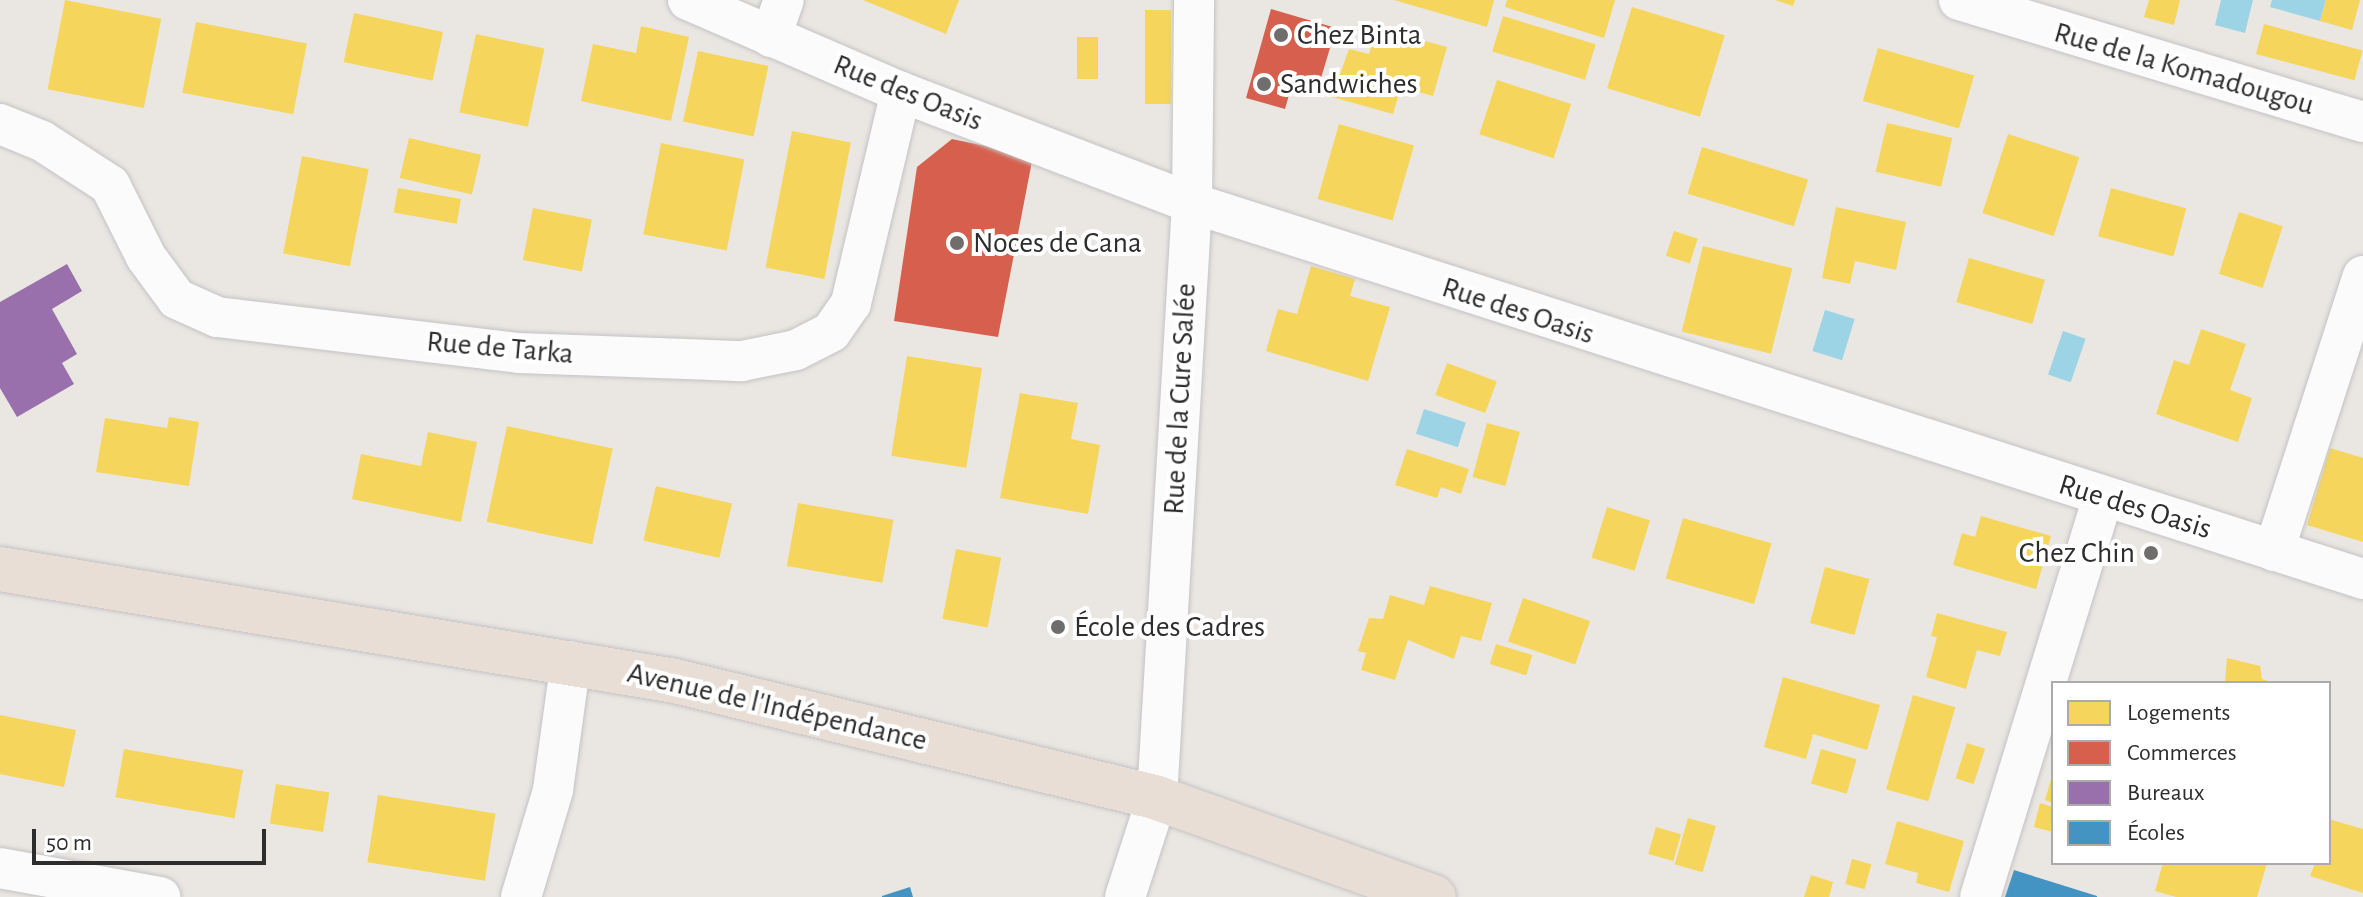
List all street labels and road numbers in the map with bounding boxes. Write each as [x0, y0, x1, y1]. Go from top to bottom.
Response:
street label: Rue de la Komadougou [2050, 15, 2318, 123]
street label: Rue des Oasis [828, 47, 988, 139]
street label: Rue des Oasis [1437, 269, 1599, 353]
street label: Rue de la Cure Salée [1156, 282, 1204, 516]
street label: Rue de Tarka [425, 324, 575, 372]
street label: Rue des Oasis [2054, 467, 2216, 547]
street label: Avenue de l'Indépendance [624, 655, 930, 759]

